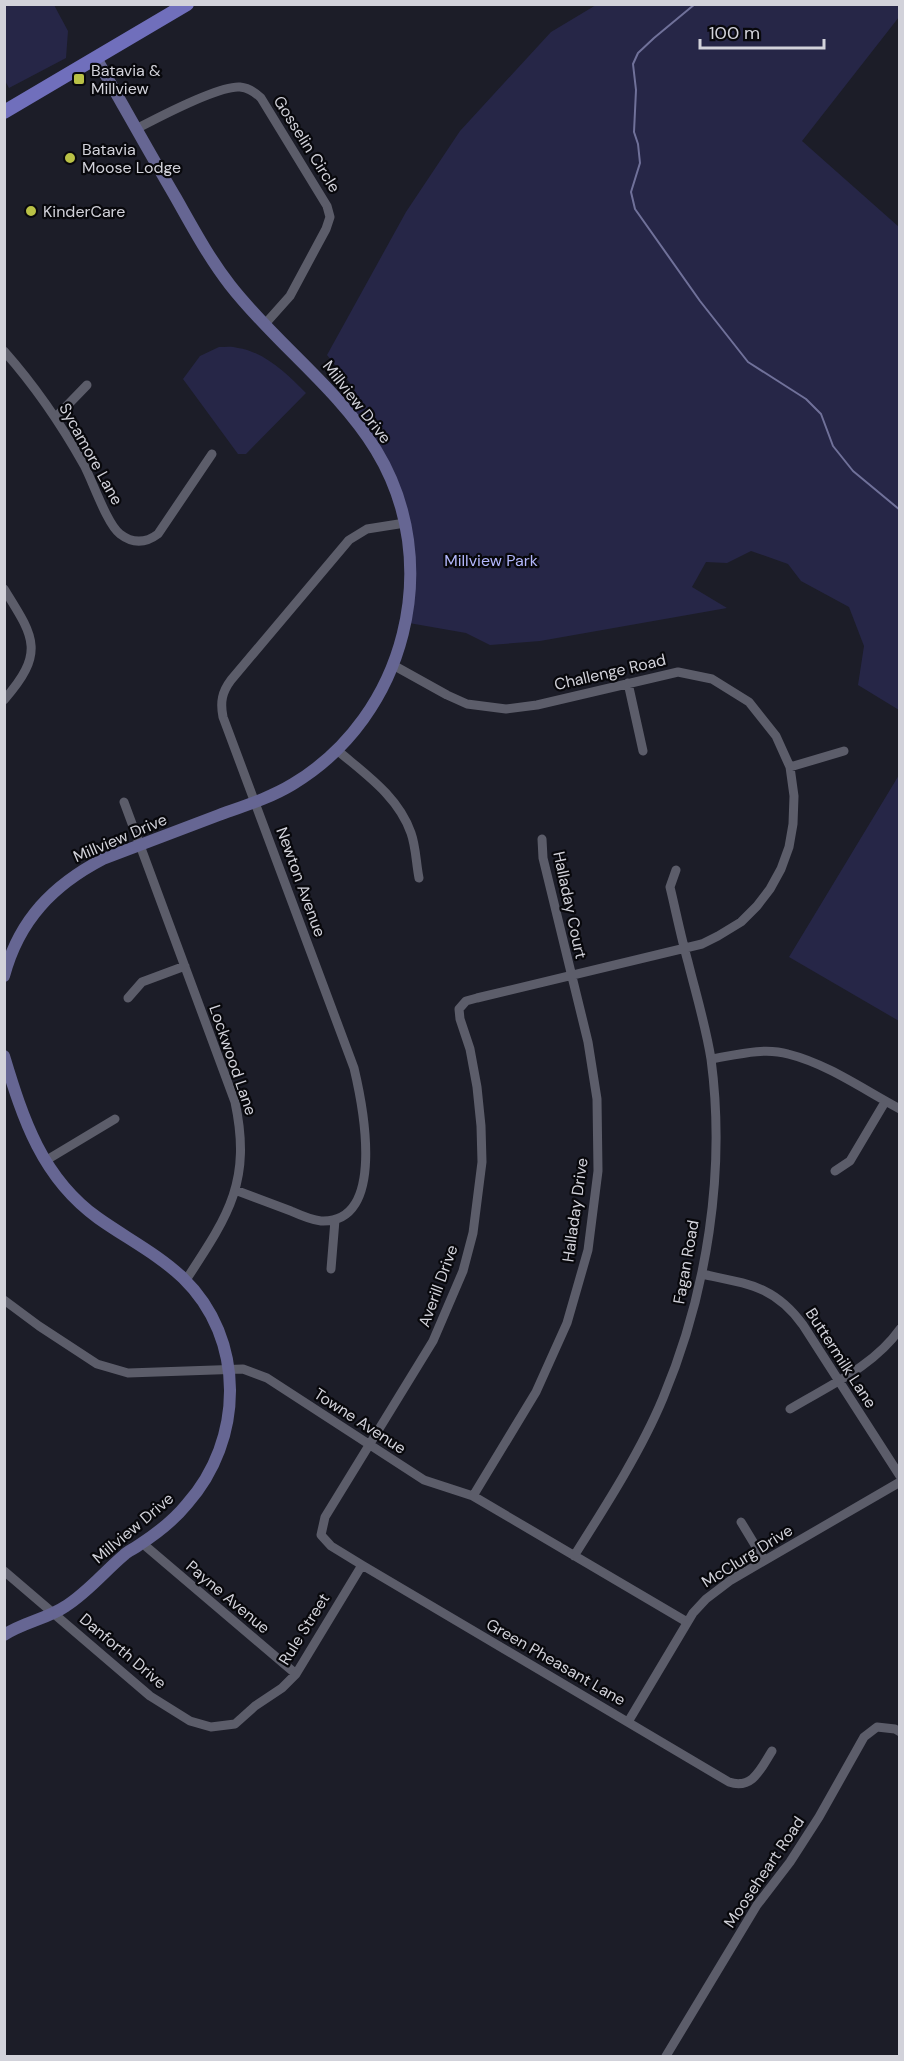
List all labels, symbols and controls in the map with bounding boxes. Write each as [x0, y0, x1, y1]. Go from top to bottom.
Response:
scale bar [700, 12, 824, 50]
text: 100 m [709, 21, 760, 45]
place label: Batavia & Millview [91, 60, 161, 99]
marker: Batavia & Millview [72, 72, 86, 86]
street label: Gosselin Circle [269, 92, 345, 196]
place label: Batavia Moose Lodge [82, 139, 181, 178]
marker: Batavia Moose Lodge [63, 151, 77, 165]
place label: KinderCare [43, 201, 125, 222]
marker: KinderCare [24, 204, 38, 218]
street label: Millview Drive [318, 356, 396, 448]
street label: Sycamore Lane [54, 399, 128, 509]
park label: Millview Park [444, 550, 538, 571]
street label: Challenge Road [552, 649, 668, 695]
street label: Millview Drive [70, 809, 170, 867]
street label: Newton Avenue [271, 824, 331, 940]
street label: Halladay Court [548, 849, 592, 961]
street label: Lockwood Lane [204, 1002, 262, 1118]
street label: Halladay Drive [557, 1157, 593, 1263]
street label: Fagan Road [668, 1218, 704, 1306]
street label: Averill Drive [413, 1242, 463, 1330]
street label: Buttermilk Lane [801, 1304, 881, 1412]
street label: Towne Avenue [310, 1383, 410, 1459]
street label: Millview Drive [88, 1488, 178, 1568]
street label: McClurg Drive [697, 1520, 797, 1592]
street label: Payne Avenue [182, 1556, 274, 1638]
street label: Rule Street [274, 1589, 334, 1669]
street label: Danforth Drive [75, 1609, 171, 1693]
street label: Green Pheasant Lane [483, 1614, 629, 1710]
street label: Mooseheart Road [719, 1812, 809, 1932]

